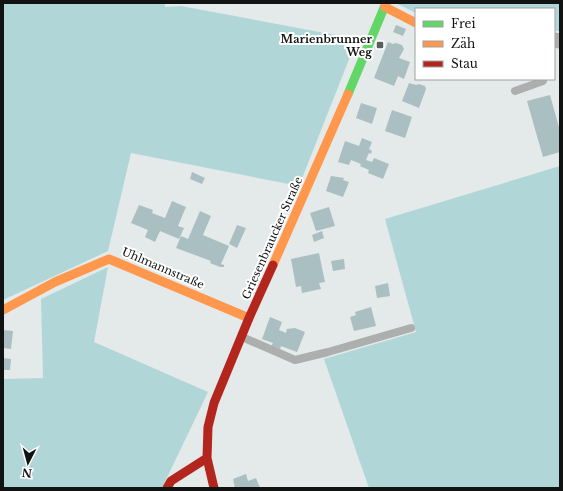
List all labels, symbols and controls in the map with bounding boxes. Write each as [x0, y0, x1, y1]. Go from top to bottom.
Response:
legend [415, 8, 555, 80]
text: Frei [451, 16, 476, 31]
place label: Marienbrunner Weg [281, 32, 373, 59]
text: Zäh [451, 36, 475, 51]
marker: Marienbrunner Weg [375, 40, 385, 50]
text: Stau [451, 56, 478, 71]
street label: Griesenbraucker Straße [239, 175, 305, 301]
street label: Uhlmannstraße [120, 244, 206, 292]
north arrow [8, 443, 48, 483]
text: N [20, 465, 33, 480]

